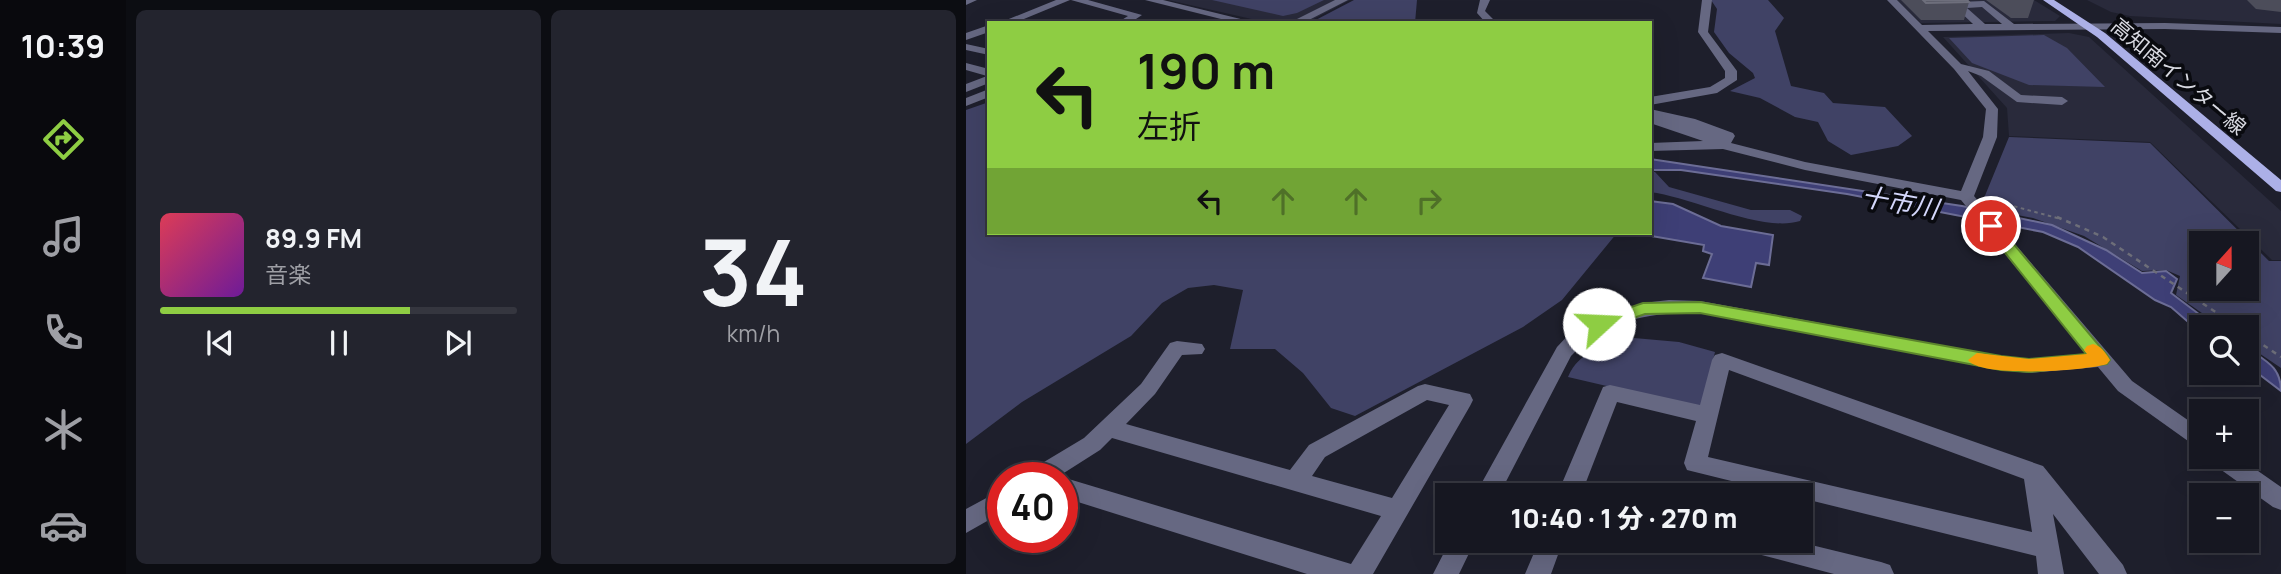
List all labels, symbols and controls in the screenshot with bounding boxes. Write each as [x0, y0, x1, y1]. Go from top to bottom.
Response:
street label: 高知南インター線 [2106, 11, 2252, 141]
text: 10:39 [21, 24, 105, 68]
text: 190 m [1137, 37, 1275, 104]
icon: left [1022, 49, 1113, 140]
text: 左折 [1137, 104, 1201, 148]
icon: directions [39, 115, 88, 164]
water label: 十市川 [1858, 177, 1944, 227]
icon: left [1191, 182, 1229, 220]
icon: ahead [1264, 182, 1302, 220]
icon: ahead [1337, 182, 1375, 220]
icon: right [1410, 182, 1448, 220]
pin [1961, 196, 2021, 256]
icon: arrive [1972, 207, 2010, 245]
text: 34 [699, 209, 808, 333]
icon: music [39, 212, 88, 261]
text: 89.9 FM [265, 220, 362, 256]
north arrow [2189, 231, 2259, 301]
map controls [2189, 231, 2259, 553]
text: 音楽 [265, 258, 311, 290]
position arrow [1562, 287, 1636, 361]
icon: phone [39, 308, 88, 357]
button: search [2189, 315, 2259, 385]
text: km/h [727, 317, 780, 349]
icon: previous [201, 324, 239, 362]
icon: pause [320, 324, 358, 362]
icon: next [439, 324, 477, 362]
button: + [2189, 399, 2259, 469]
icon: climate [39, 405, 88, 454]
speed limit sign: 40 [987, 462, 1078, 553]
button: − [2189, 483, 2259, 553]
text: 10:40 · 1 分 · 270 m [1511, 500, 1737, 536]
icon: car [39, 501, 88, 550]

